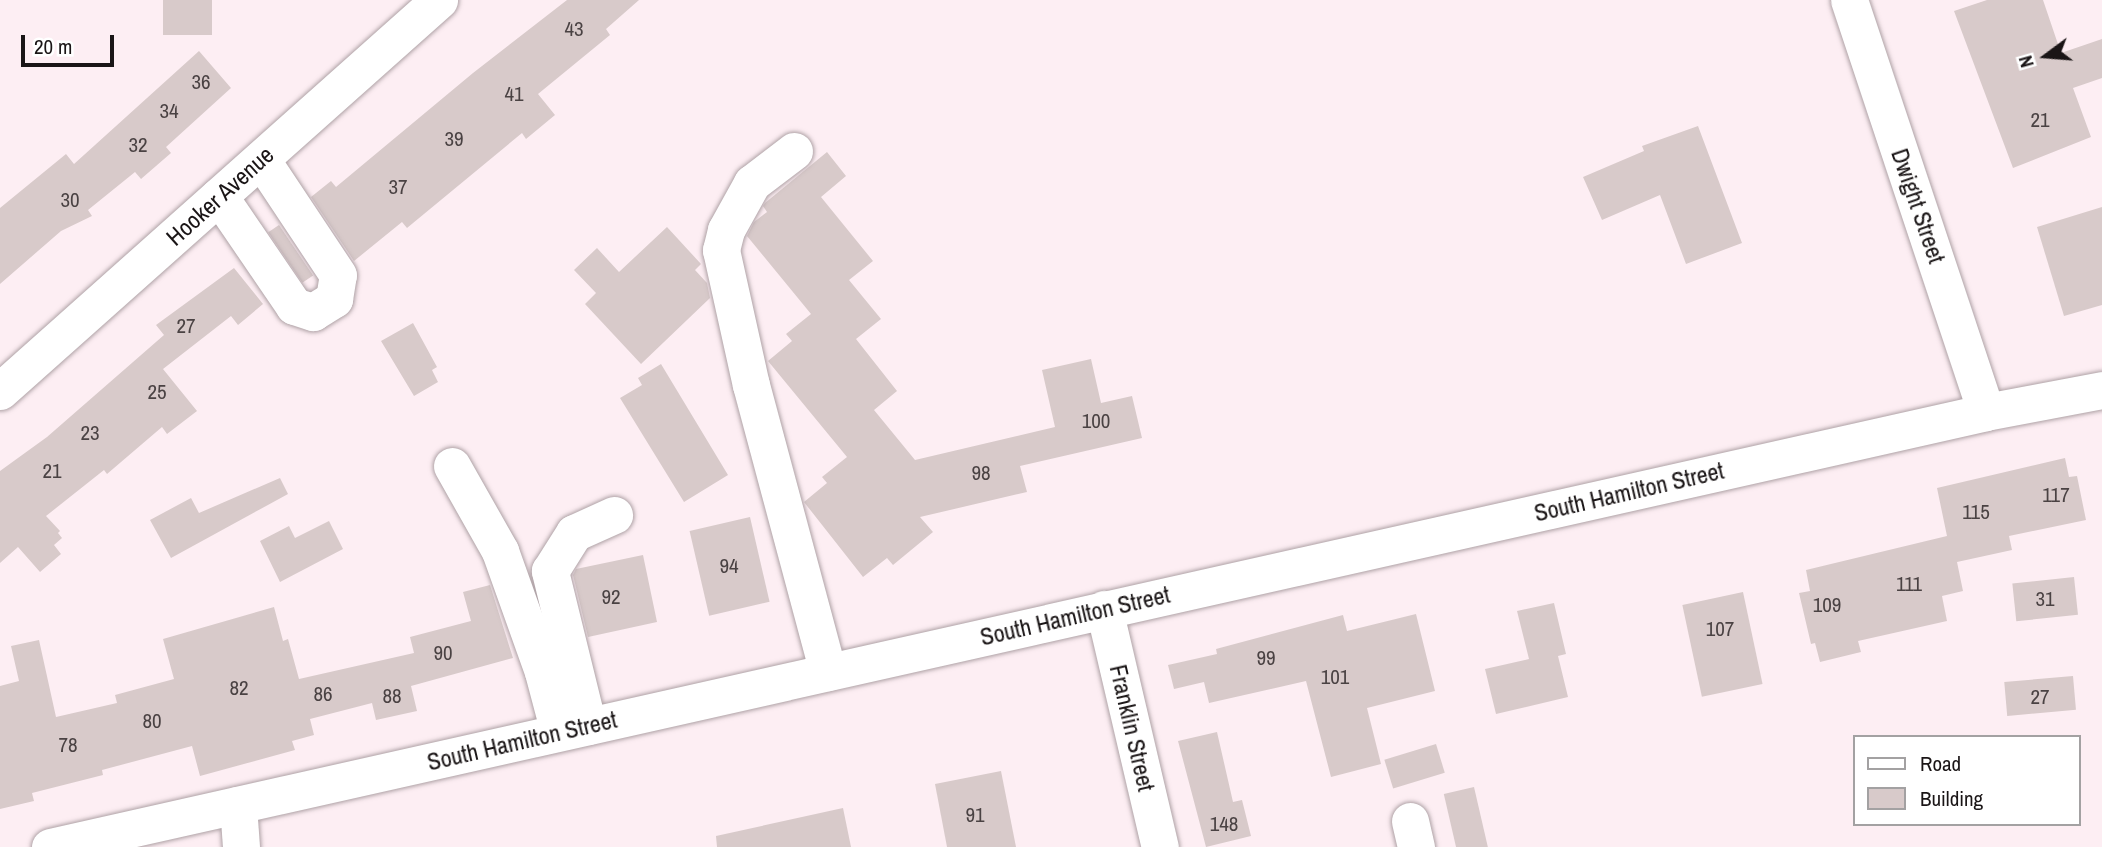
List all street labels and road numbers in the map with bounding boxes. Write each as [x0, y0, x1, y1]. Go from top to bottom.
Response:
street label: Hooker Avenue [160, 140, 280, 252]
street label: Dwight Street [1885, 145, 1951, 267]
street label: South Hamilton Street [1531, 456, 1727, 528]
street label: South Hamilton Street [977, 580, 1173, 652]
street label: Franklin Street [1103, 662, 1161, 794]
street label: South Hamilton Street [424, 705, 620, 777]

